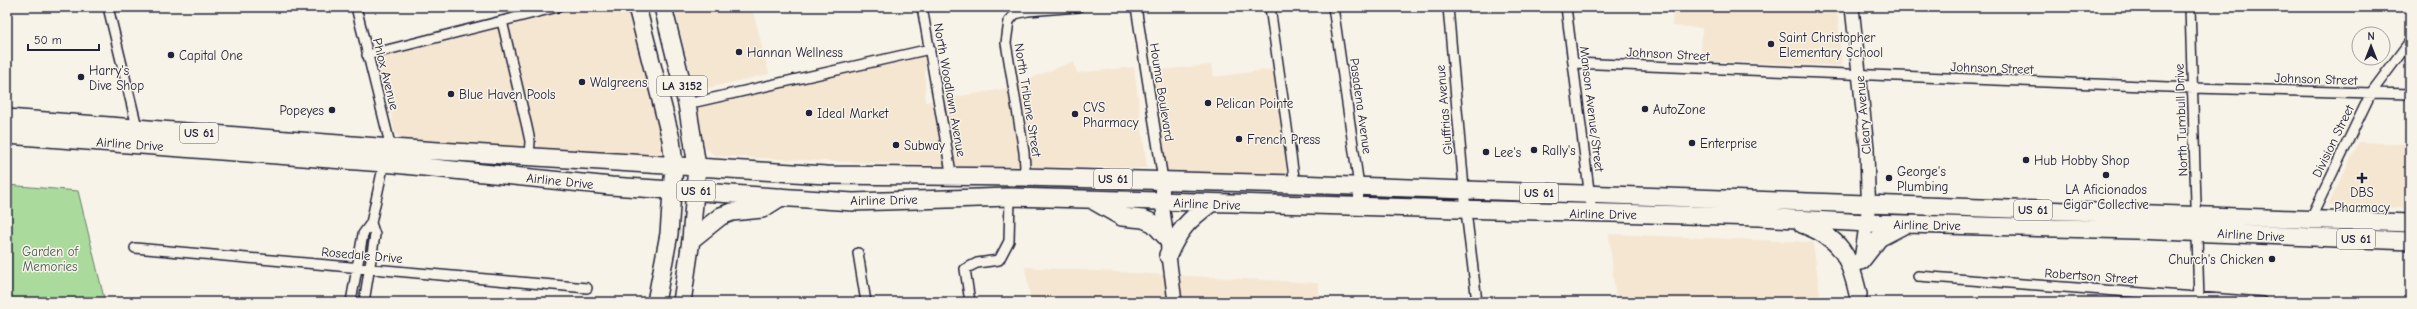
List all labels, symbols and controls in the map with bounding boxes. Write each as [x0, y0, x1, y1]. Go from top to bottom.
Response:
street label: North Woodlawn Avenue [931, 22, 969, 158]
scale bar [28, 26, 99, 52]
north arrow [2351, 26, 2391, 66]
place label: Saint Christopher Elementary School [1779, 30, 1883, 60]
text: N [2367, 30, 2375, 43]
text: 50 m [34, 33, 62, 47]
street label: Phlox Avenue [370, 36, 402, 112]
marker: Saint Christopher Elementary School [1766, 39, 1776, 49]
street label: North Tribune Street [1012, 42, 1045, 159]
street label: Houma Boulevard [1147, 42, 1177, 142]
street label: Johnson Street [1626, 44, 1711, 64]
place label: Hannan Wellness [747, 45, 843, 60]
street label: Manson Avenue/Street [1577, 45, 1607, 174]
marker: Hannan Wellness [734, 47, 744, 57]
place label: Capital One [179, 48, 243, 63]
marker: Capital One [166, 50, 176, 60]
street label: Pasadena Avenue [1347, 57, 1375, 155]
street label: Johnson Street [1950, 59, 2035, 77]
place label: Harry's Dive Shop [89, 63, 144, 93]
street label: North Turnbull Drive [2172, 63, 2190, 177]
street label: Giuffrias Avenue [1433, 64, 1455, 156]
street label: Johnson Street [2274, 70, 2359, 88]
marker: Harry's Dive Shop [76, 72, 86, 82]
place label: Walgreens [590, 75, 647, 90]
street label: Cleary Avenue [1852, 75, 1874, 155]
road number: LA 3152 [657, 76, 707, 96]
marker: Walgreens [577, 77, 587, 87]
place label: Blue Haven Pools [459, 87, 555, 102]
marker: Blue Haven Pools [446, 89, 456, 99]
place label: Pelican Pointe [1216, 96, 1294, 111]
marker: Pelican Pointe [1203, 98, 1213, 108]
place label: CVS Pharmacy [1083, 100, 1139, 130]
street label: Division Street [2309, 101, 2358, 180]
place label: AutoZone [1653, 102, 1706, 117]
place label: Popeyes [279, 103, 324, 118]
marker: AutoZone [1640, 104, 1650, 114]
marker: Popeyes [327, 105, 337, 115]
place label: Ideal Market [817, 106, 890, 121]
marker: Ideal Market [804, 108, 814, 118]
marker: CVS Pharmacy [1070, 109, 1080, 119]
road number: US 61 [180, 123, 218, 143]
place label: French Press [1247, 132, 1320, 147]
street label: Airline Drive [96, 134, 165, 154]
marker: French Press [1234, 134, 1244, 144]
place label: Enterprise [1700, 136, 1757, 151]
place label: Subway [904, 138, 945, 153]
marker: Enterprise [1687, 138, 1697, 148]
marker: Subway [891, 140, 901, 150]
place label: Rally's [1542, 143, 1576, 158]
place label: Lee's [1494, 145, 1521, 160]
marker: Rally's [1529, 145, 1539, 155]
marker: Lee's [1481, 147, 1491, 157]
place label: Hub Hobby Shop [2034, 153, 2130, 168]
marker: Hub Hobby Shop [2021, 155, 2031, 165]
place label: George's Plumbing [1897, 164, 1949, 194]
road number: US 61 [1094, 169, 1132, 189]
street label: Airline Drive [526, 170, 595, 192]
marker: LA Aficionados Cigar Collective [2101, 170, 2111, 180]
marker: George's Plumbing [1884, 173, 1894, 183]
marker: DBS Pharmacy [2357, 173, 2367, 183]
road number: US 61 [677, 181, 715, 201]
place label: LA Aficionados Cigar Collective [2063, 182, 2149, 212]
road number: US 61 [1520, 183, 1558, 203]
place label: DBS Pharmacy [2334, 185, 2390, 215]
street label: Airline Drive [850, 192, 918, 208]
street label: Airline Drive [1173, 195, 1241, 213]
road number: US 61 [2014, 200, 2052, 220]
street label: Airline Drive [1569, 206, 1637, 222]
street label: Airline Drive [1893, 217, 1961, 233]
street label: Airline Drive [2217, 226, 2286, 244]
road number: US 61 [2337, 229, 2375, 249]
park label: Garden of Memories [22, 244, 79, 274]
street label: Rosedale Drive [321, 244, 404, 266]
place label: Church's Chicken [2168, 252, 2264, 267]
marker: Church's Chicken [2267, 254, 2277, 264]
street label: Robertson Street [2044, 265, 2139, 287]

